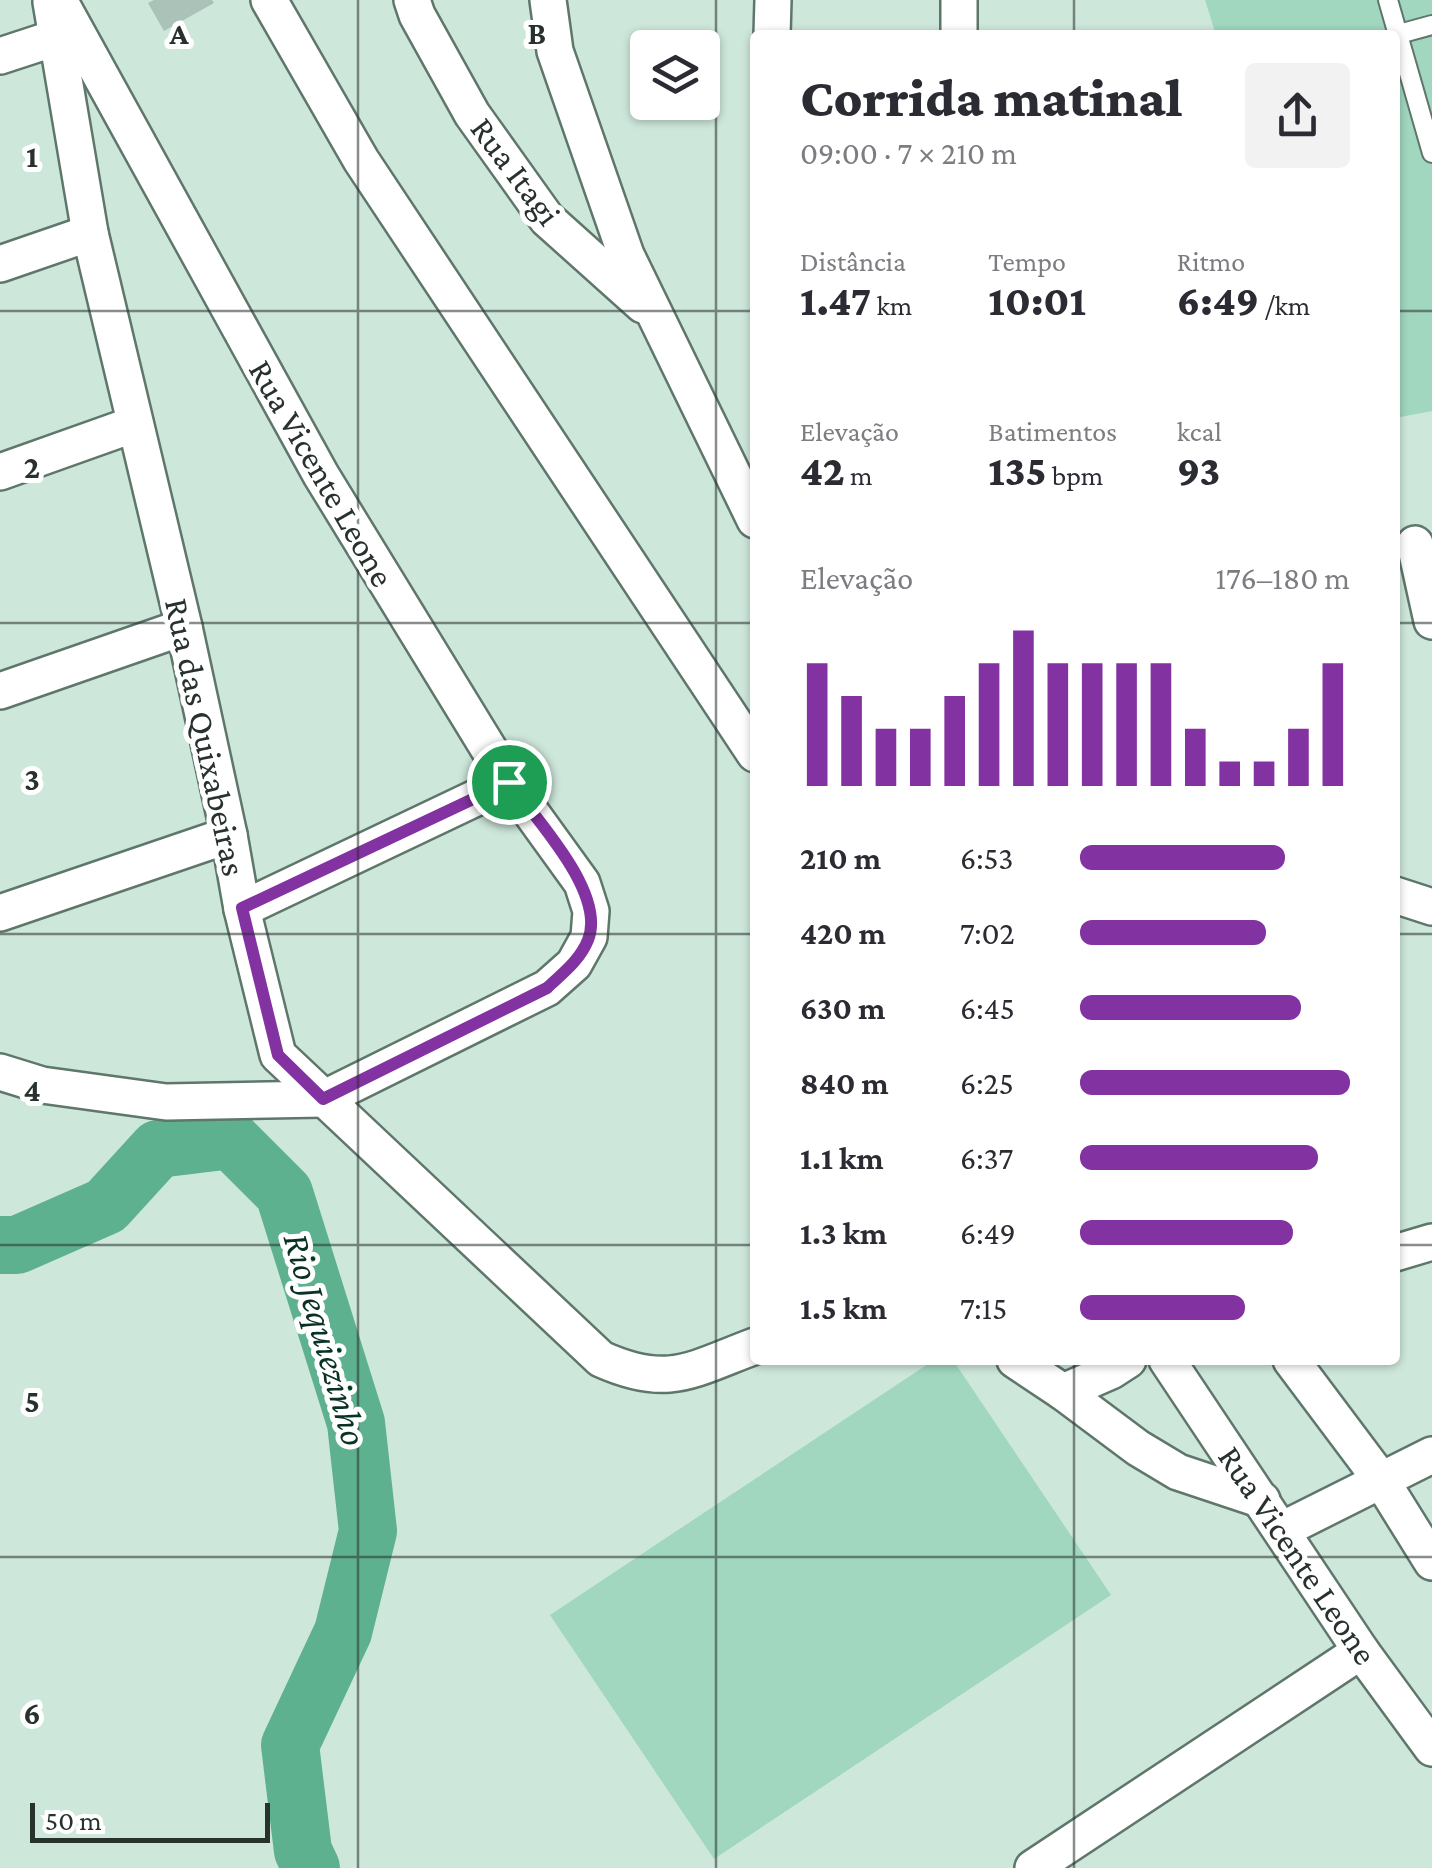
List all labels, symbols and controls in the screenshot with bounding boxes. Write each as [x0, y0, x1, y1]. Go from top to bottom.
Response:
text: A [168, 15, 189, 51]
text: B [528, 15, 546, 51]
map controls [630, 30, 720, 120]
button: layers [630, 30, 720, 120]
button: share [1245, 63, 1350, 168]
text: Corrida matinal [800, 67, 1182, 128]
street label: Rua Itagi [463, 110, 569, 233]
text: 09:00 · 7 × 210 m [800, 135, 1017, 171]
text: 1 [26, 138, 38, 174]
text: Distância [800, 246, 906, 277]
text: Tempo [988, 246, 1066, 277]
text: Ritmo [1177, 246, 1245, 277]
text: 1.47 [800, 277, 871, 324]
text: 10:01 [988, 277, 1086, 324]
text: 6:49 [1177, 277, 1259, 324]
text: km [871, 290, 912, 321]
text: /km [1259, 290, 1310, 321]
street label: Rua Vicente Leone [241, 353, 402, 593]
text: Elevação [800, 416, 899, 447]
text: Batimentos [988, 416, 1117, 447]
text: kcal [1177, 416, 1222, 447]
text: 42 [800, 447, 845, 494]
text: 135 [988, 447, 1047, 494]
text: 93 [1177, 447, 1220, 494]
text: 2 [24, 449, 40, 485]
text: m [845, 460, 873, 491]
text: bpm [1047, 460, 1103, 491]
text: Elevação [800, 560, 913, 596]
text: 176–180 m [1215, 560, 1350, 596]
street label: Rua das Quixabeiras [157, 595, 254, 880]
pin [467, 740, 552, 825]
icon: arrive [482, 755, 537, 810]
text: 3 [24, 761, 40, 797]
text: 210 m [800, 840, 881, 876]
text: 6:53 [960, 840, 1013, 876]
text: 420 m [800, 915, 886, 951]
text: 7:02 [960, 915, 1015, 951]
text: 630 m [800, 990, 885, 1026]
text: 6:45 [960, 990, 1015, 1026]
text: 840 m [800, 1065, 889, 1101]
text: 6:25 [960, 1065, 1014, 1101]
text: 4 [23, 1072, 41, 1108]
text: 1.1 km [800, 1140, 883, 1176]
text: 6:37 [960, 1140, 1013, 1176]
text: 1.3 km [800, 1215, 887, 1251]
text: 6:49 [960, 1215, 1016, 1251]
water label: Rio Jequiezinho [276, 1228, 376, 1450]
text: 1.5 km [800, 1290, 887, 1326]
text: 7:15 [960, 1290, 1007, 1326]
text: 5 [24, 1383, 40, 1419]
street label: Rua Vicente Leone [1210, 1439, 1385, 1672]
text: 6 [23, 1695, 41, 1731]
scale bar [30, 1798, 270, 1842]
text: 50 m [45, 1805, 102, 1836]

